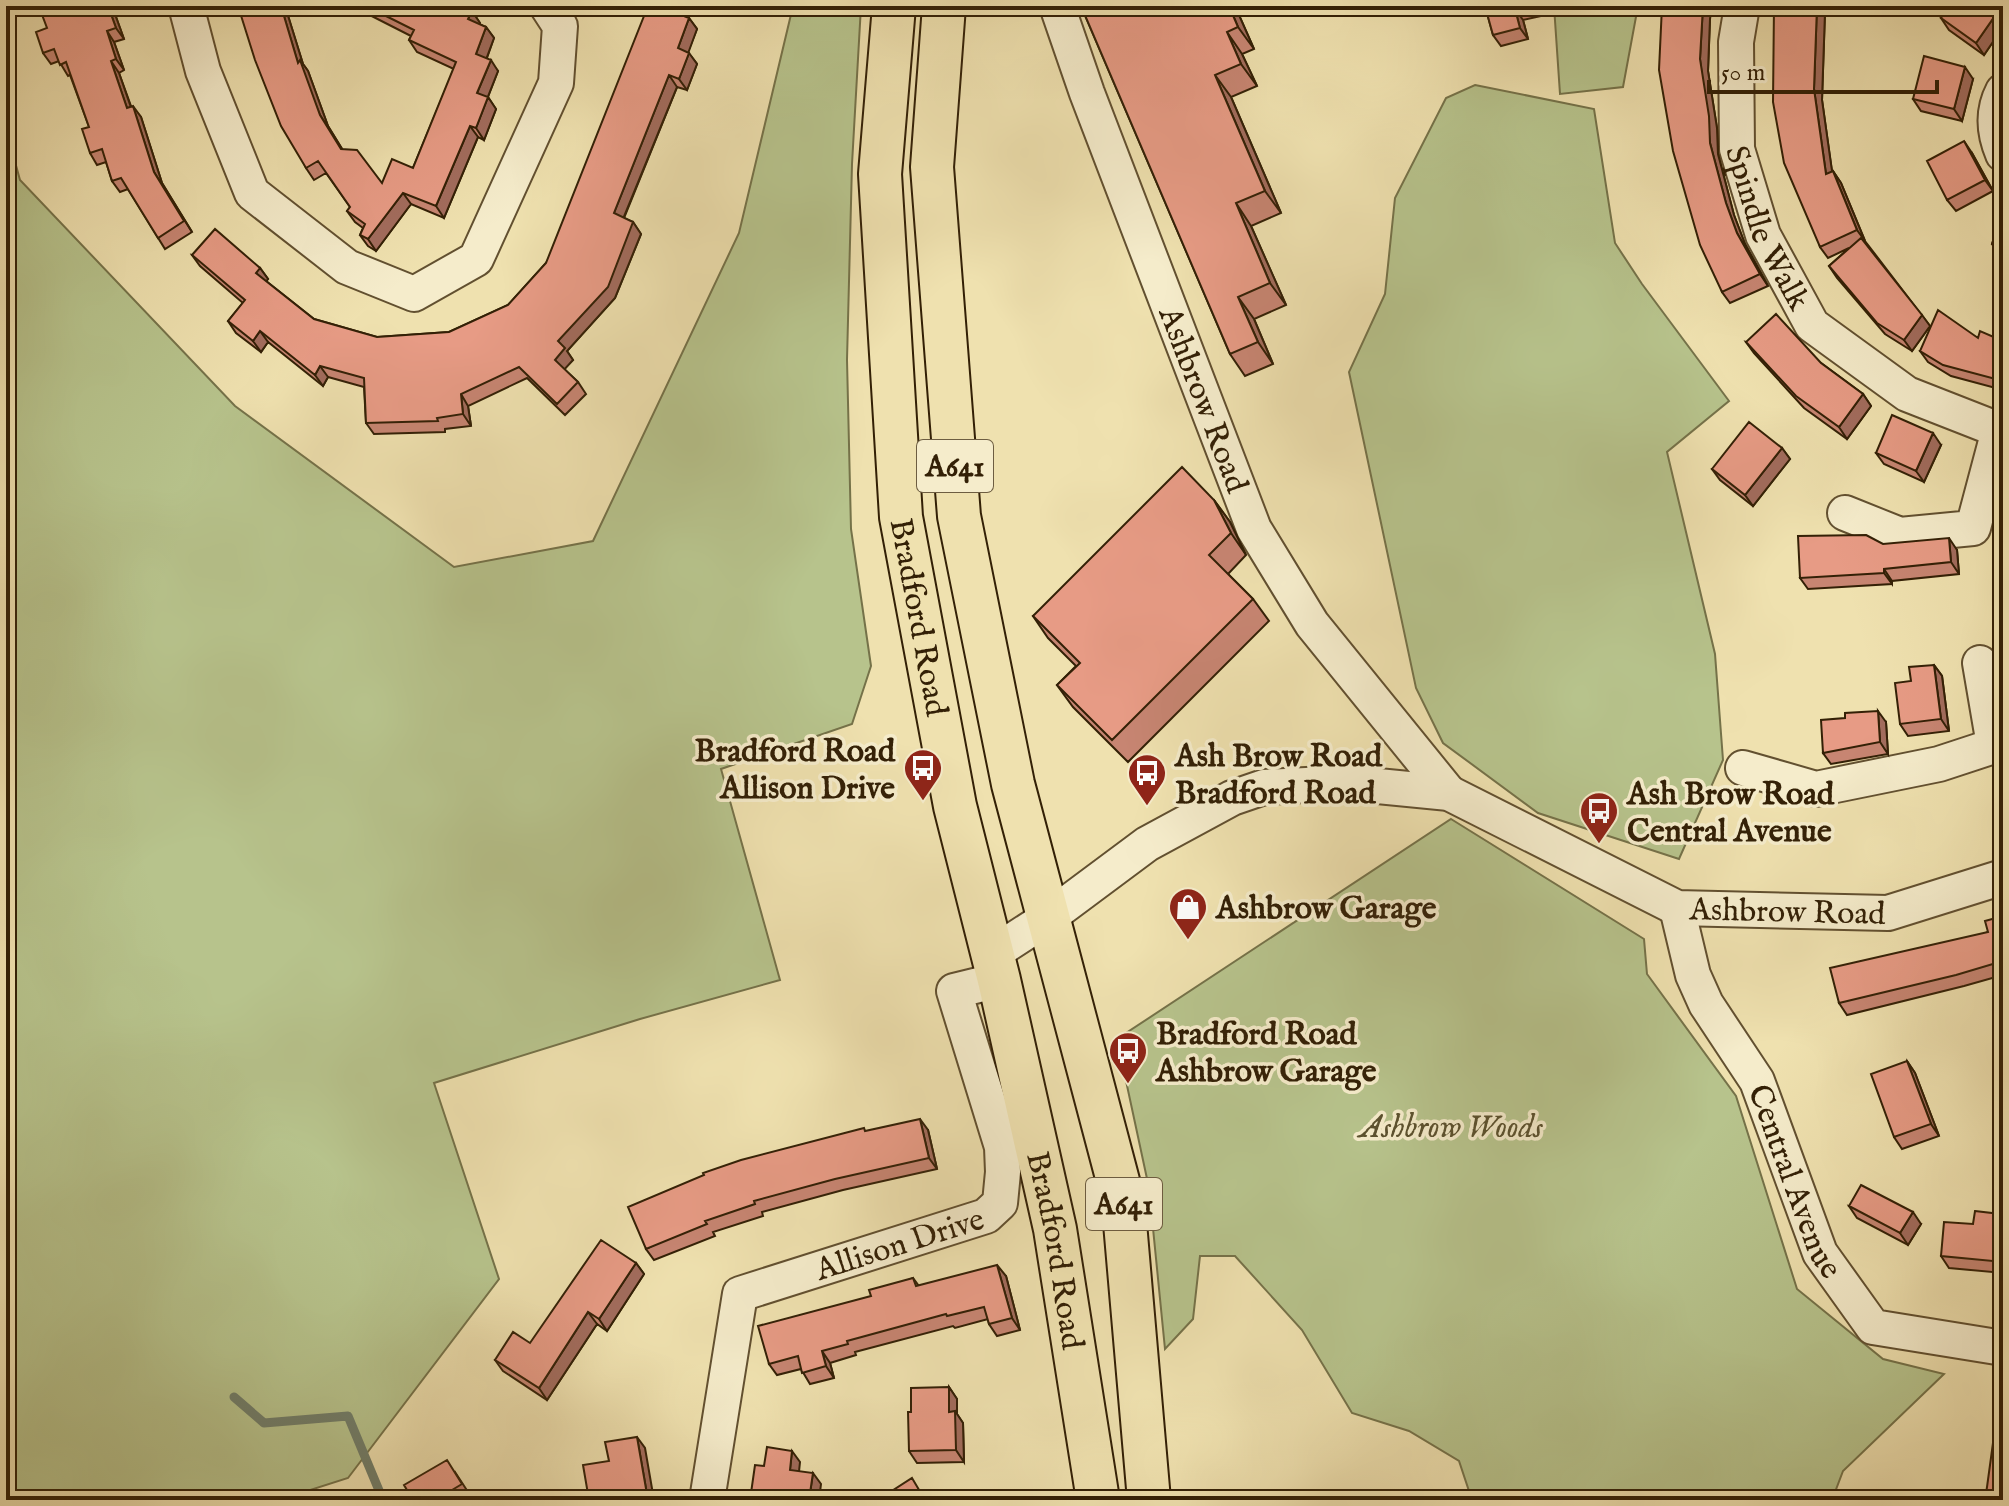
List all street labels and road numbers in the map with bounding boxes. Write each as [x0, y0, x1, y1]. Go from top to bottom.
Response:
street label: Spindle Walk [1714, 141, 1818, 319]
street label: Ashbrow Road [1147, 300, 1256, 500]
road number: A641 [917, 440, 993, 492]
street label: Bradford Road [879, 515, 956, 721]
street label: Ashbrow Road [1688, 890, 1887, 936]
street label: Central Avenue [1737, 1079, 1850, 1288]
street label: Bradford Road [1015, 1148, 1092, 1353]
road number: A641 [1086, 1178, 1162, 1230]
street label: Allison Drive [810, 1200, 990, 1292]

